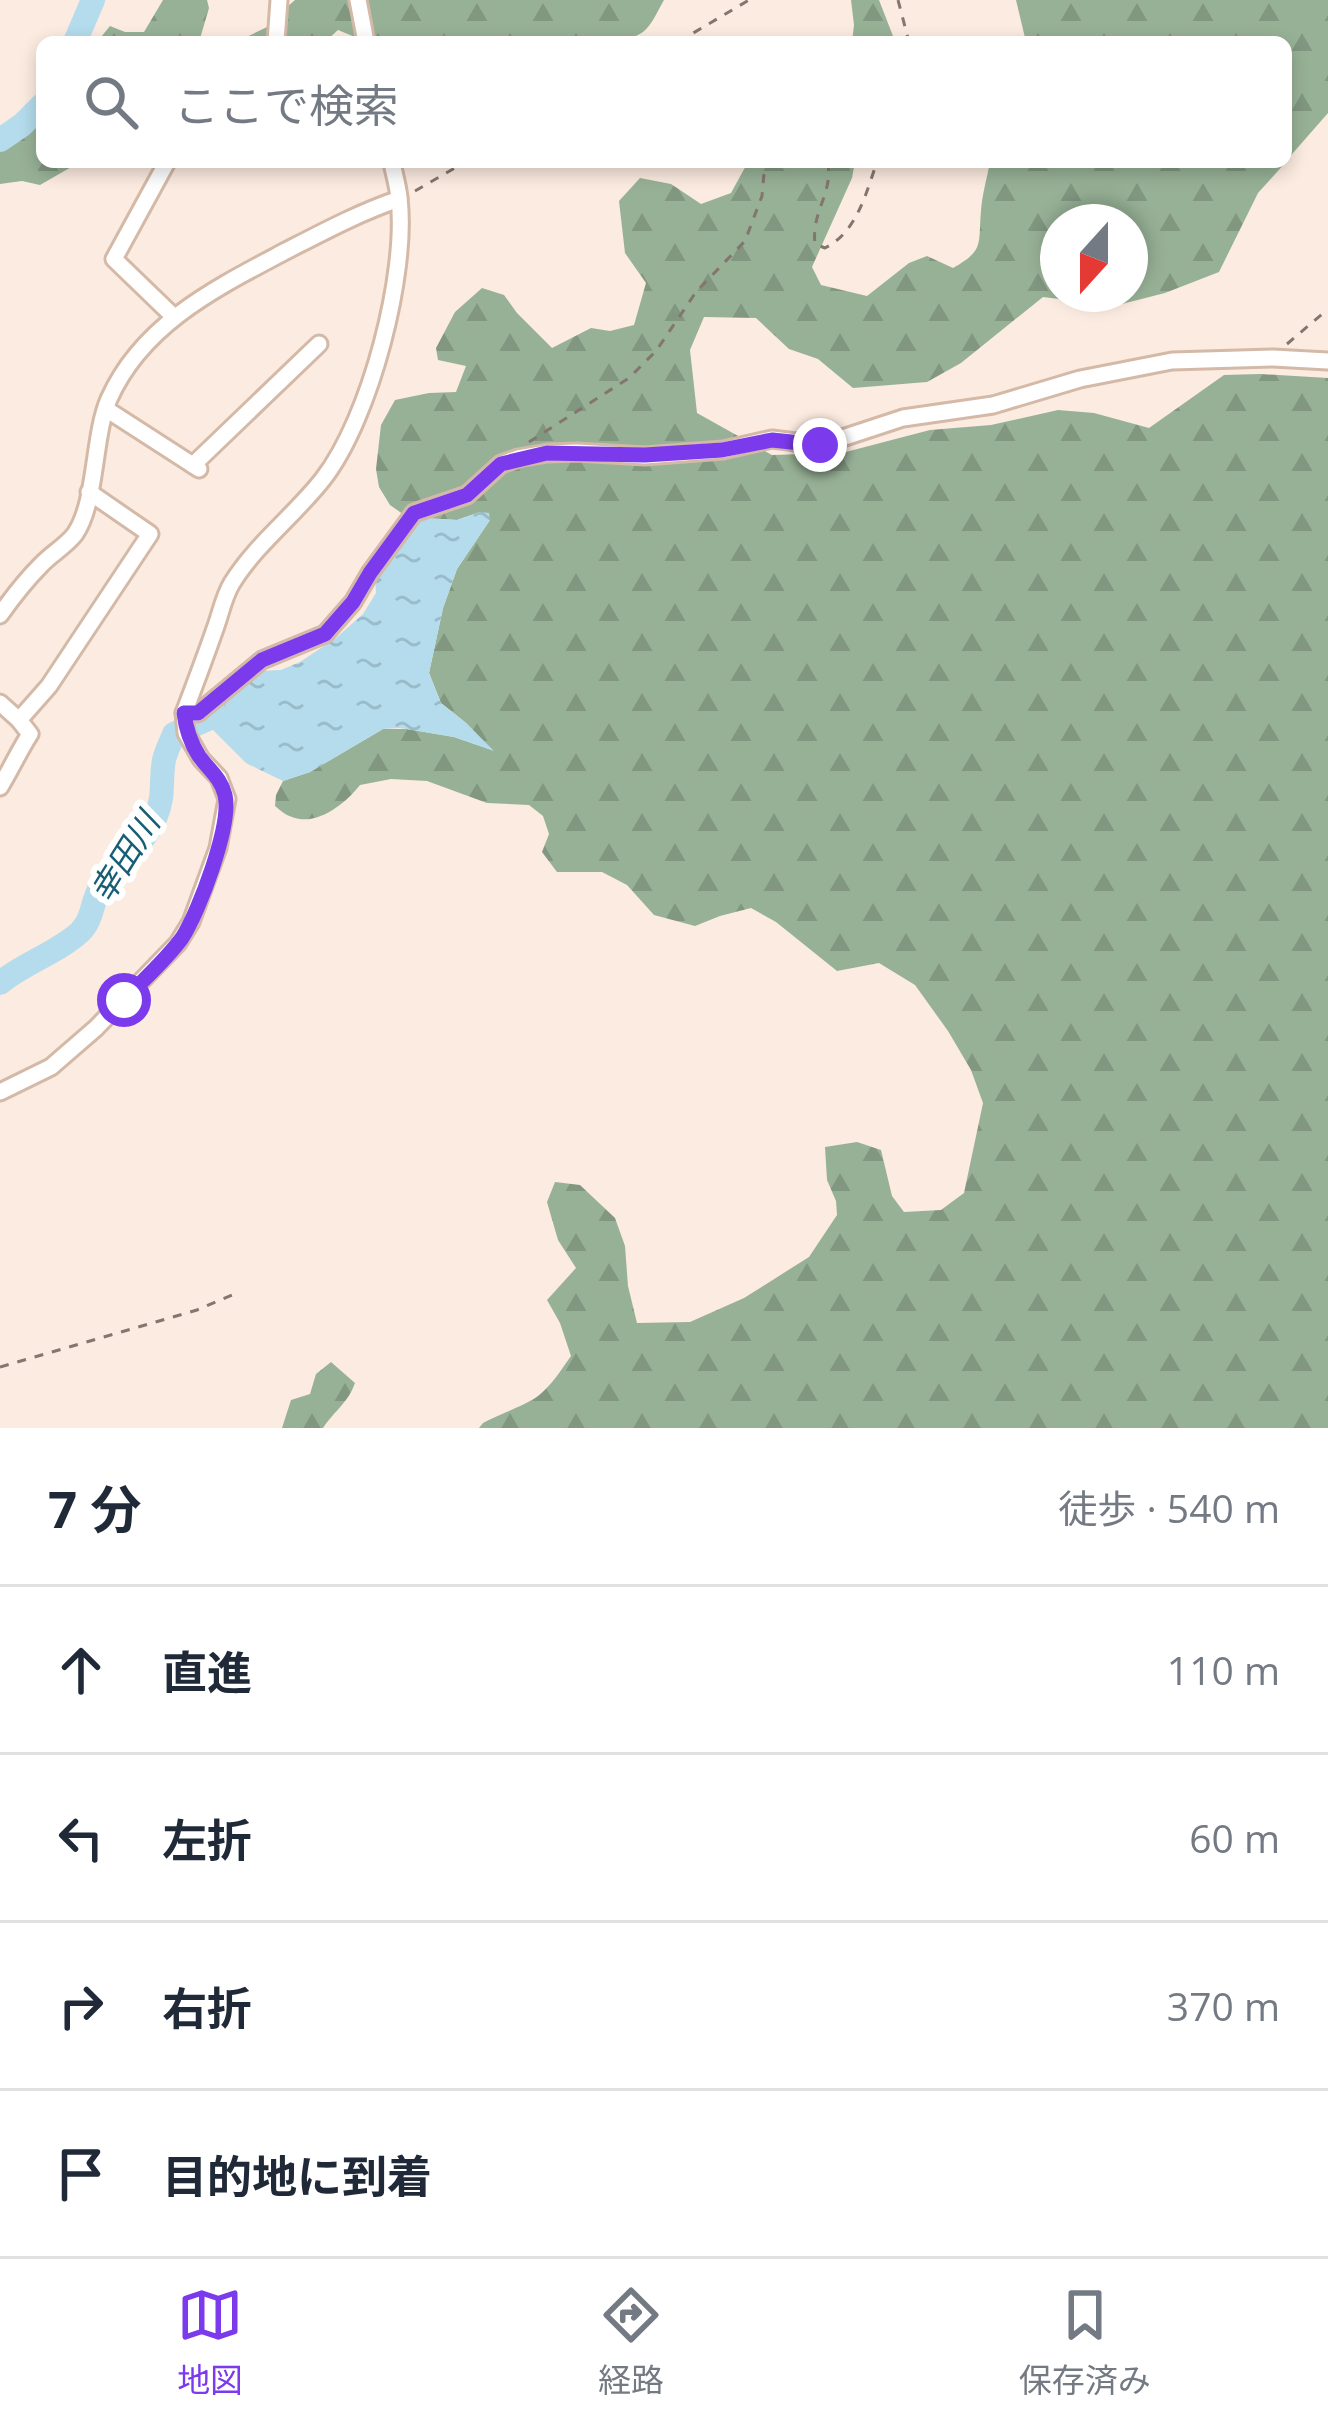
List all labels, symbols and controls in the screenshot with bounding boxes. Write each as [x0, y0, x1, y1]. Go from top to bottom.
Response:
search box [36, 36, 1292, 168]
icon: search [78, 69, 144, 135]
text: ここで検索 [174, 74, 399, 135]
north arrow [1040, 204, 1148, 312]
route end [793, 418, 847, 472]
water label: 幸田川 [79, 801, 171, 911]
route start [97, 973, 151, 1027]
text: 7 分 [48, 1473, 141, 1543]
text: 徒歩 · 540 m [1058, 1481, 1280, 1534]
icon: ahead [48, 1637, 114, 1703]
text: 直進 [162, 1641, 252, 1702]
text: 110 m [1167, 1643, 1280, 1696]
icon: left [48, 1805, 114, 1871]
text: 左折 [162, 1809, 252, 1870]
text: 60 m [1189, 1811, 1280, 1864]
icon: right [48, 1973, 114, 2039]
text: 右折 [162, 1977, 252, 2038]
text: 370 m [1167, 1979, 1280, 2032]
icon: arrive [48, 2141, 114, 2207]
text: 目的地に到着 [162, 2145, 432, 2206]
tab: 地図 [177, 2282, 243, 2402]
tab: 経路 [598, 2282, 664, 2402]
tab: 保存済み [1019, 2282, 1151, 2402]

